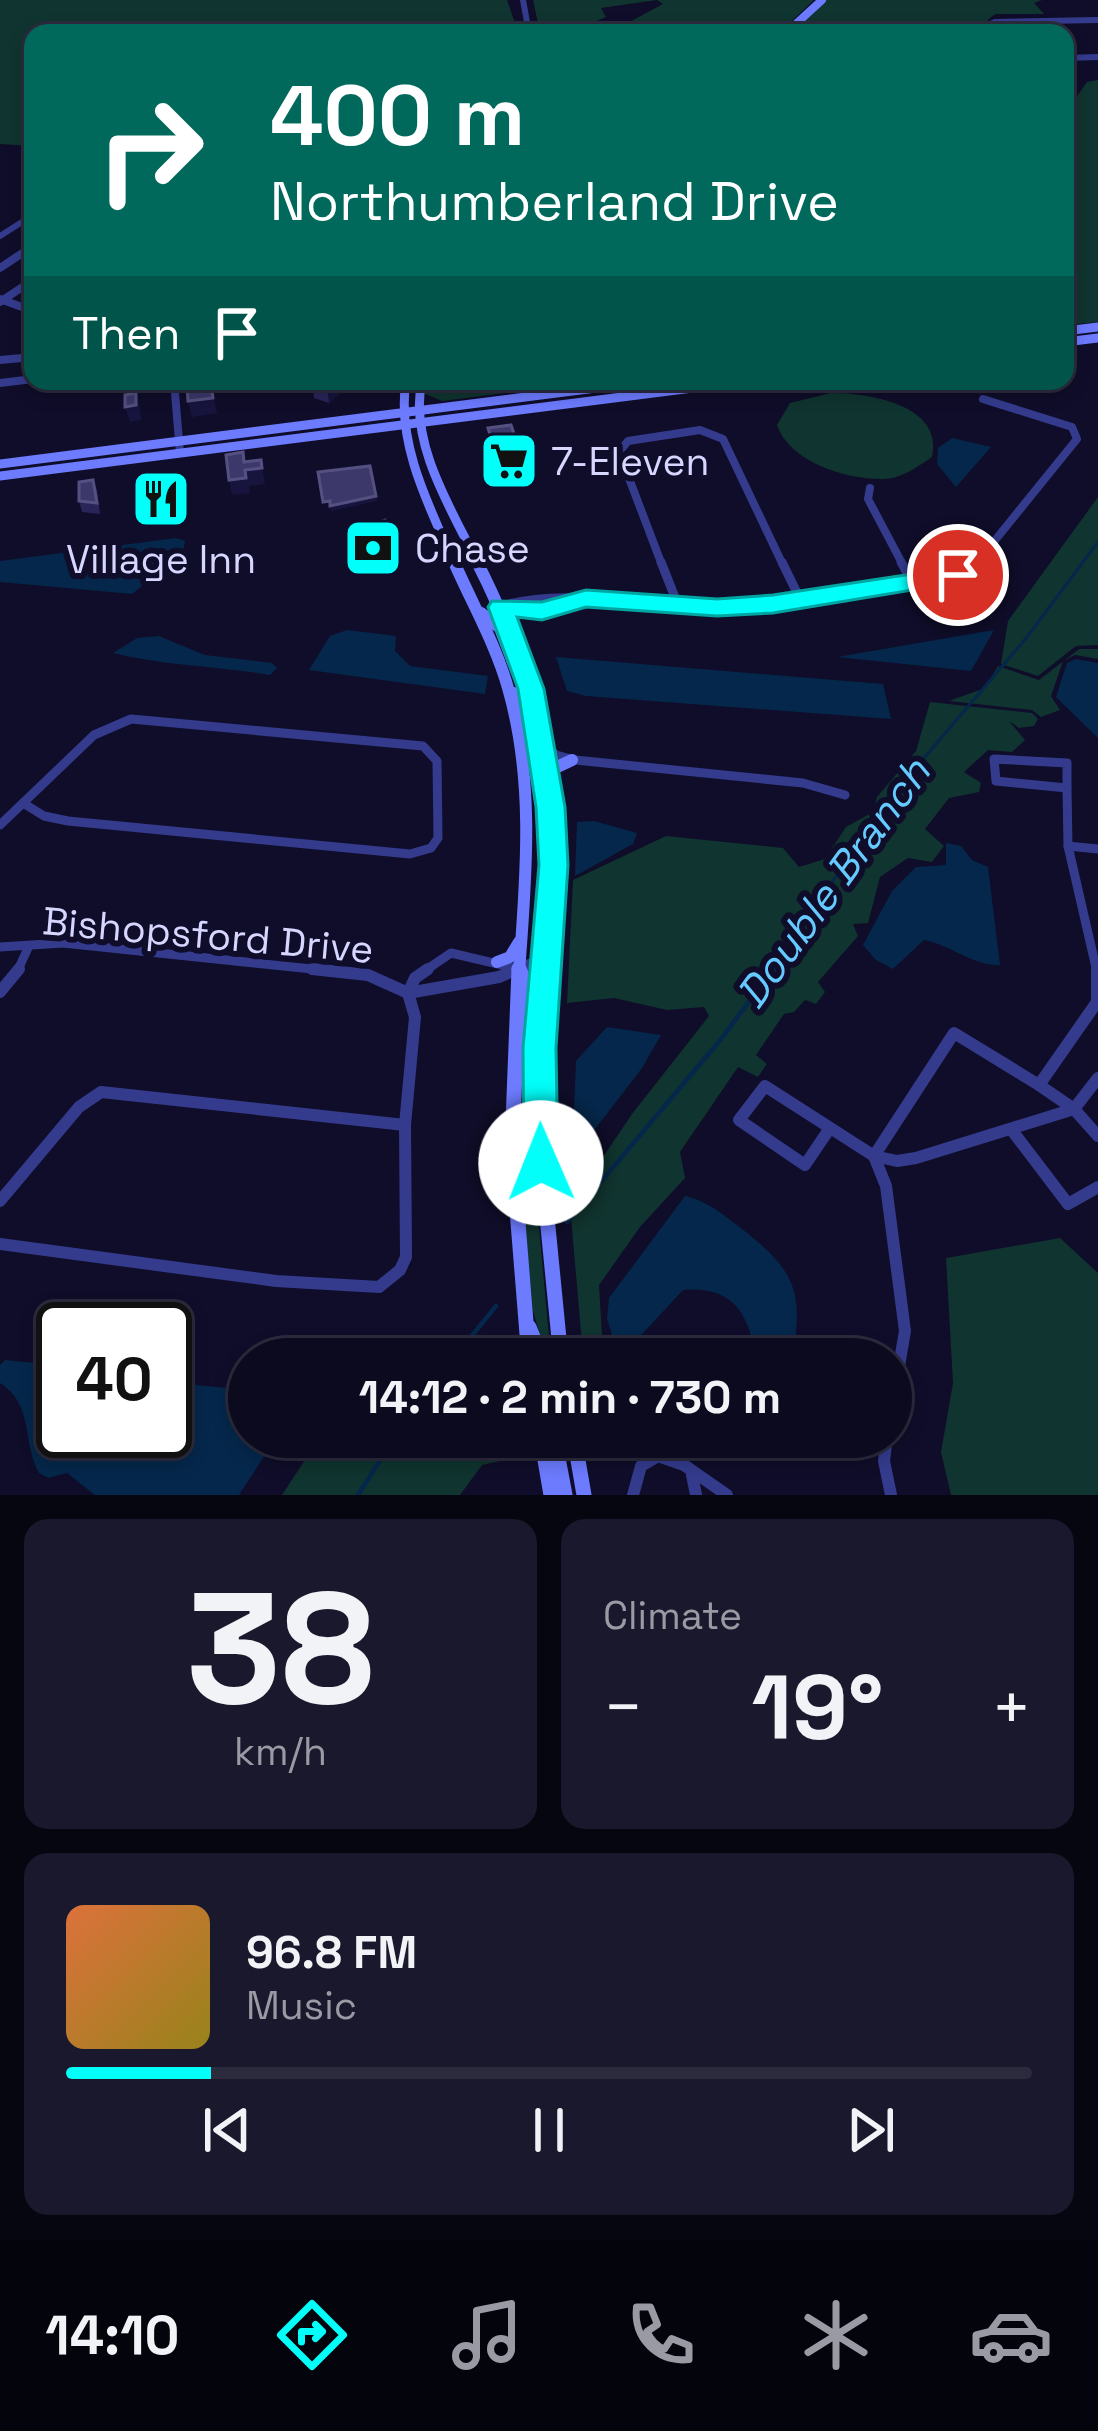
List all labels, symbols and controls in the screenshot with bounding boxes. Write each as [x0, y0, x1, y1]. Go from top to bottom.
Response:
text: 400 m [270, 62, 525, 170]
icon: right [72, 72, 228, 228]
text: Northumberland Drive [270, 167, 839, 236]
icon: arrive [204, 300, 270, 366]
text: Then [72, 305, 180, 362]
supermarket icon: 7-Eleven [478, 430, 540, 492]
place label: 7-Eleven [551, 437, 710, 486]
restaurant icon: Village Inn [130, 468, 192, 530]
bank icon: Chase [342, 517, 404, 579]
place label: Chase [415, 524, 530, 573]
pin [907, 524, 1009, 626]
place label: Village Inn [66, 535, 256, 584]
icon: arrive [925, 542, 991, 608]
water label: Double Branch [725, 747, 942, 1018]
street label: Bishopsford Drive [40, 896, 376, 974]
position arrow [478, 1100, 604, 1226]
speed limit sign: 40 [36, 1302, 192, 1458]
text: 14:12 · 2 min · 730 m [359, 1369, 781, 1426]
text: 38 [186, 1549, 375, 1749]
text: Climate [603, 1591, 742, 1640]
text: 19° [752, 1650, 883, 1765]
text: − [603, 1665, 644, 1749]
text: + [991, 1665, 1032, 1749]
text: km/h [234, 1727, 327, 1776]
text: 96.8 FM [246, 1924, 417, 1981]
text: Music [246, 1981, 357, 2030]
icon: previous [194, 2097, 260, 2163]
icon: pause [516, 2097, 582, 2163]
icon: next [838, 2097, 904, 2163]
icon: directions [270, 2293, 354, 2377]
icon: music [445, 2293, 529, 2377]
icon: phone [619, 2293, 703, 2377]
icon: climate [794, 2293, 878, 2377]
icon: car [969, 2293, 1053, 2377]
text: 14:10 [45, 2301, 180, 2370]

